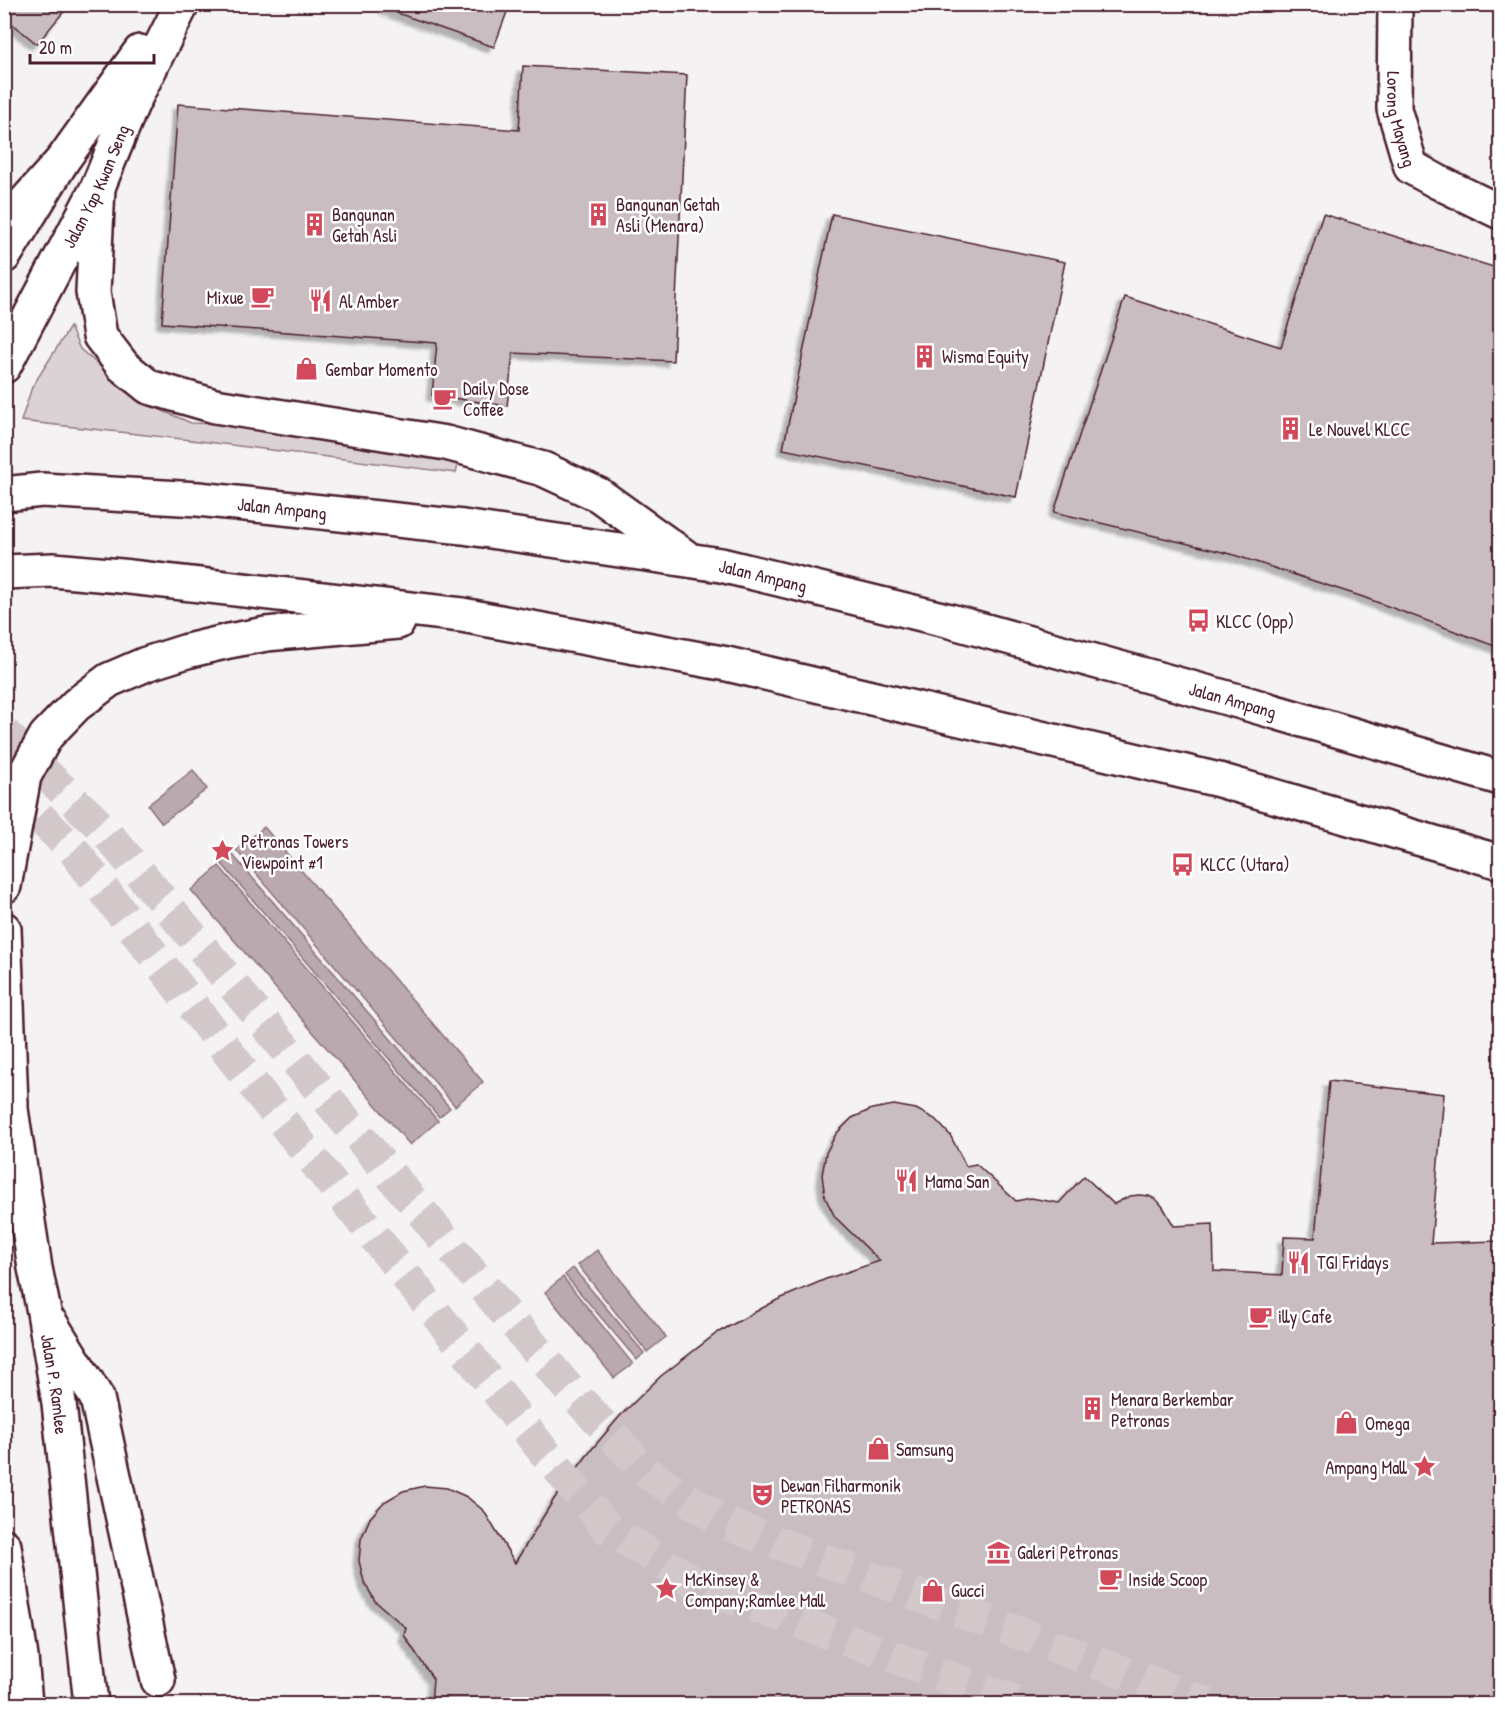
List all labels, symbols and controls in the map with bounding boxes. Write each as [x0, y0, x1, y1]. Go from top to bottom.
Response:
scale bar [30, 27, 154, 65]
text: 20 m [39, 35, 72, 60]
street label: Lorong Mayang [1382, 71, 1423, 170]
street label: Jalan Yap Kwan Seng [56, 121, 135, 252]
place label: Bangunan Getah Asli (Menara) [616, 192, 720, 238]
building icon: Bangunan Getah Asli (Menara) [585, 201, 611, 227]
place label: Bangunan Getah Asli [332, 202, 397, 248]
building icon: Bangunan Getah Asli [301, 211, 327, 237]
cafe icon: Mixue [249, 284, 275, 310]
place label: Mixue [207, 285, 244, 310]
restaurant icon: Al Amber [308, 288, 334, 314]
place label: Al Amber [339, 289, 399, 314]
building icon: Wisma Equity [911, 343, 937, 369]
place label: Wisma Equity [942, 344, 1029, 369]
shop icon: Gembar Momento [294, 356, 320, 382]
place label: Gembar Momento [325, 357, 438, 382]
place label: Daily Dose Coffee [463, 376, 529, 422]
cafe icon: Daily Dose Coffee [432, 385, 458, 411]
building icon: Le Nouvel KLCC [1278, 416, 1304, 442]
place label: Le Nouvel KLCC [1309, 417, 1410, 442]
street label: Jalan Ampang [236, 491, 328, 525]
street label: Jalan Ampang [716, 552, 810, 598]
bus stop icon: KLCC (Opp) [1185, 608, 1211, 634]
place label: KLCC (Opp) [1216, 609, 1294, 634]
street label: Jalan Ampang [1186, 675, 1279, 724]
place label: Petronas Towers Viewpoint #1 [241, 829, 349, 875]
place icon: Petronas Towers Viewpoint #1 [210, 838, 236, 864]
bus stop icon: KLCC (Utara) [1169, 851, 1195, 877]
place label: KLCC (Utara) [1200, 852, 1290, 877]
restaurant icon: Mama San [894, 1168, 920, 1194]
place label: Mama San [925, 1169, 990, 1194]
restaurant icon: TGI Fridays [1286, 1249, 1312, 1275]
place label: TGI Fridays [1317, 1250, 1389, 1275]
cafe icon: illy Cafe [1247, 1303, 1273, 1329]
place label: illy Cafe [1278, 1304, 1332, 1329]
street label: Jalan P. Ramlee [35, 1332, 75, 1435]
place label: Menara Berkembar Petronas [1111, 1387, 1234, 1433]
building icon: Menara Berkembar Petronas [1080, 1396, 1106, 1422]
shop icon: Omega [1334, 1410, 1360, 1436]
place label: Omega [1365, 1411, 1409, 1436]
shop icon: Samsung [865, 1436, 891, 1462]
place label: Samsung [896, 1437, 954, 1462]
place icon: Ampang Mall [1412, 1454, 1438, 1480]
place label: Ampang Mall [1325, 1455, 1407, 1480]
place label: Dewan Filharmonik PETRONAS [781, 1473, 901, 1519]
theatre icon: Dewan Filharmonik PETRONAS [750, 1482, 776, 1508]
museum icon: Galeri Petronas [986, 1539, 1012, 1565]
place label: Galeri Petronas [1017, 1540, 1118, 1565]
cafe icon: Inside Scoop [1097, 1566, 1123, 1592]
place label: McKinsey & Company;Ramlee Mall [685, 1567, 826, 1613]
place label: Inside Scoop [1128, 1567, 1207, 1592]
place icon: McKinsey & Company;Ramlee Mall [654, 1576, 680, 1602]
shop icon: Gucci [920, 1577, 946, 1603]
place label: Gucci [951, 1578, 985, 1603]

